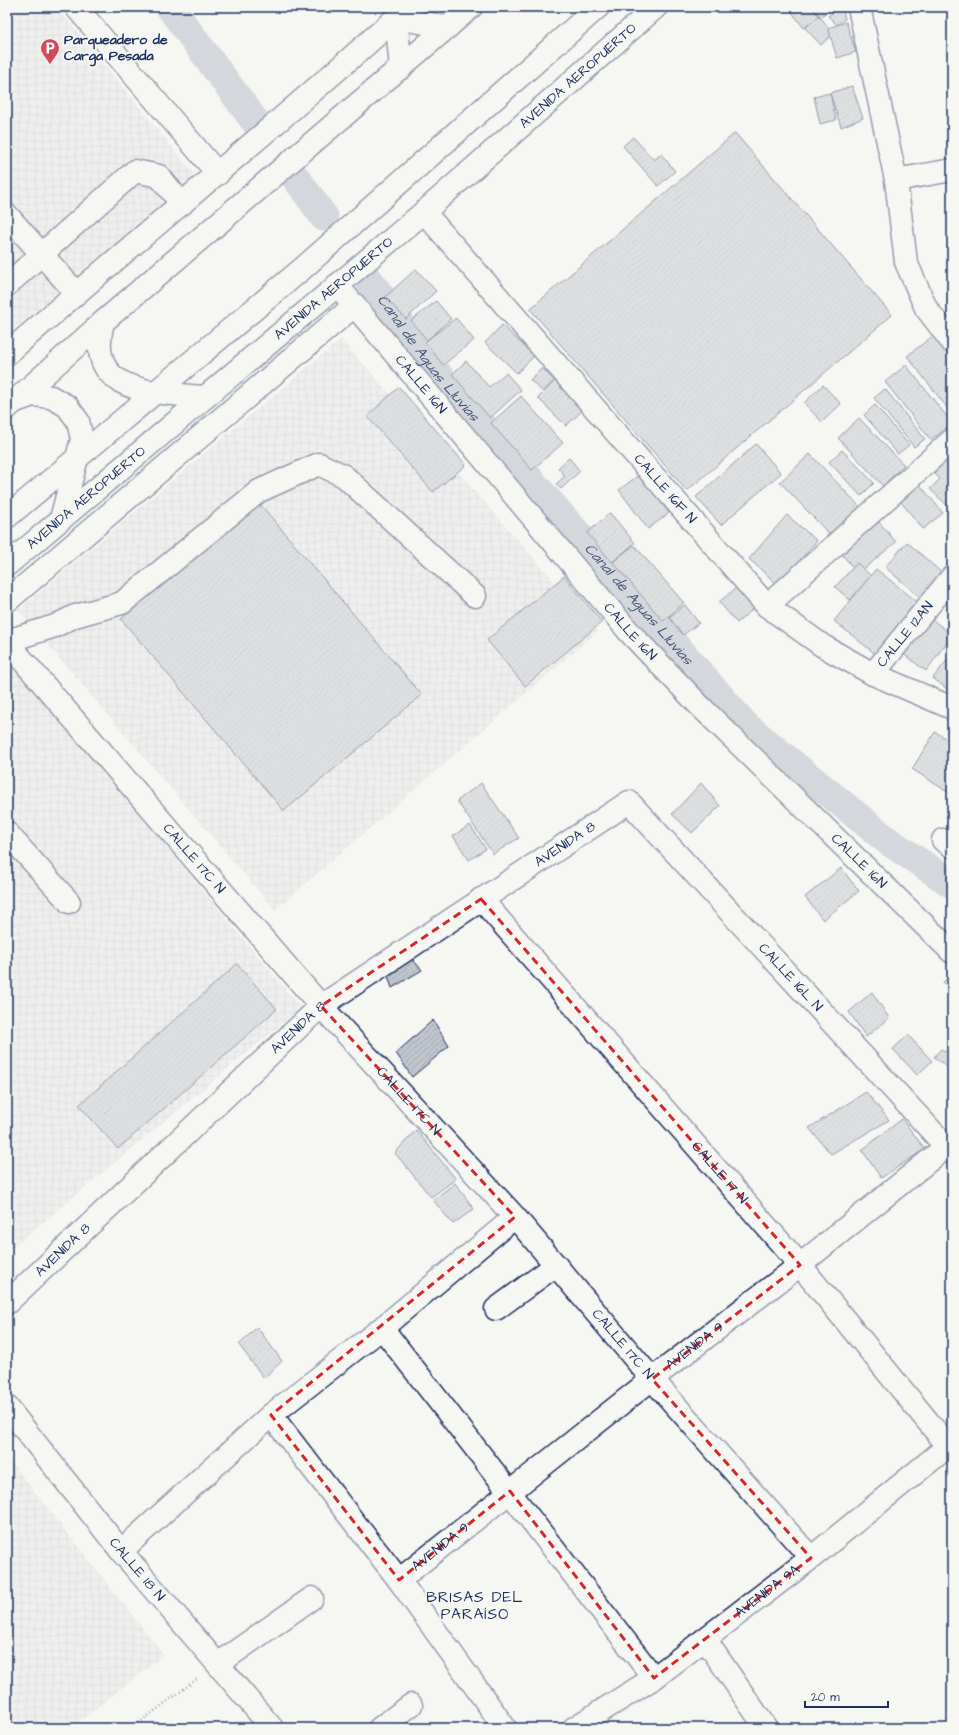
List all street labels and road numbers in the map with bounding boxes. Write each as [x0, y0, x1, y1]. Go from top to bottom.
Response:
street label: AVENIDA AEROPUERTO [515, 19, 641, 133]
street label: AVENIDA AEROPUERTO [270, 232, 398, 345]
street label: CALLE 16N [390, 351, 452, 418]
street label: AVENIDA AEROPUERTO [22, 442, 150, 554]
street label: CALLE 16F N [629, 449, 701, 528]
street label: CALLE 12AN [872, 597, 938, 672]
street label: CALLE 16N [599, 598, 661, 665]
street label: AVENIDA 8 [531, 817, 600, 872]
street label: CALLE 17C N [158, 819, 230, 898]
street label: CALLE 16N [826, 829, 892, 893]
street label: CALLE 16L N [754, 939, 827, 1016]
street label: AVENIDA 8 [266, 996, 331, 1059]
street label: CALLE 17C N [372, 1062, 445, 1140]
street label: CALLE 17 N [687, 1137, 752, 1208]
street label: AVENIDA 8 [31, 1219, 95, 1281]
street label: CALLE 17C N [587, 1305, 658, 1384]
street label: AVENIDA 9 [661, 1317, 728, 1375]
street label: AVENIDA 9 [407, 1518, 474, 1576]
street label: CALLE 18 N [104, 1534, 170, 1606]
street label: AVENIDA 9A [730, 1560, 804, 1623]

